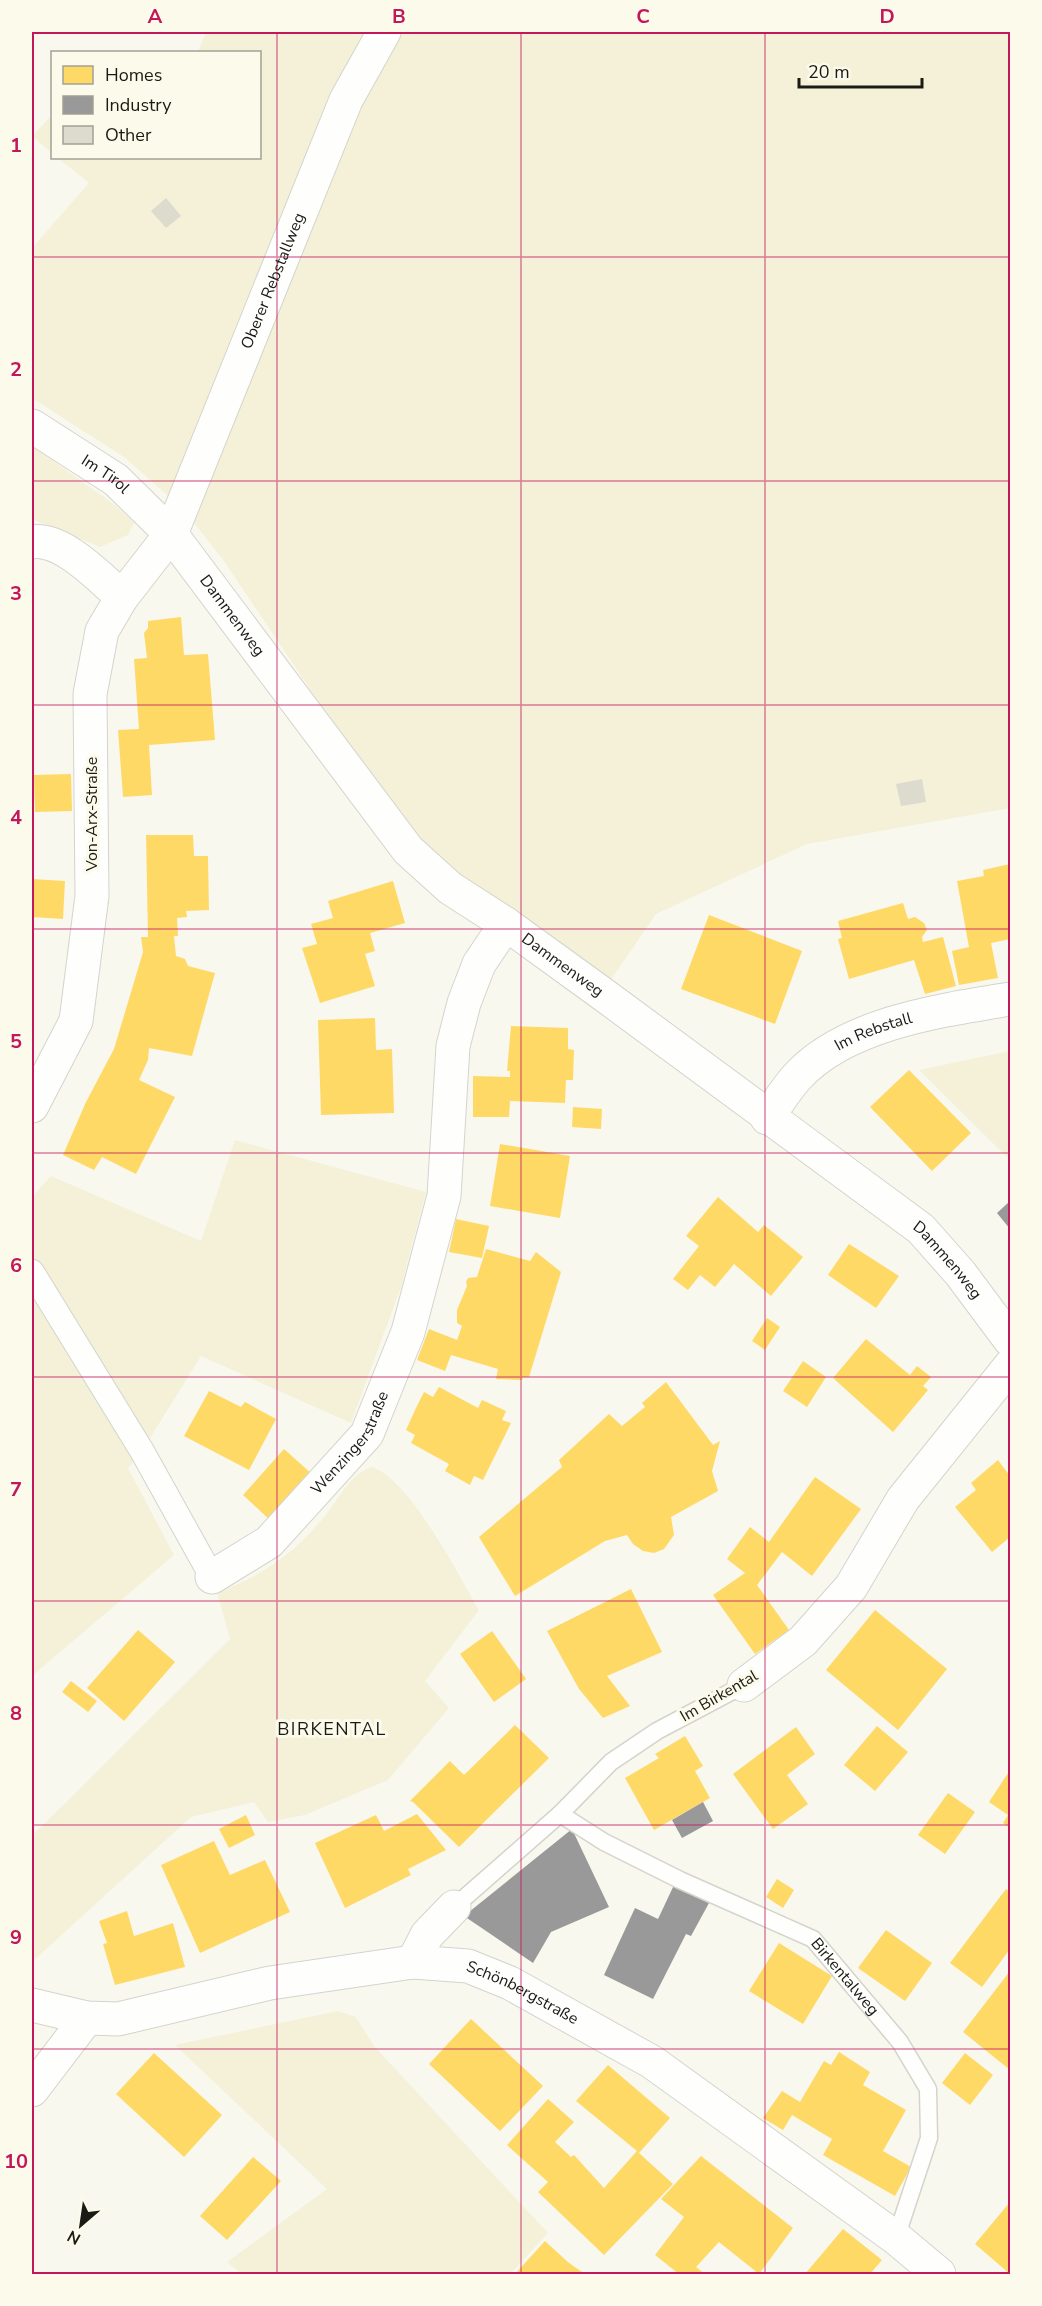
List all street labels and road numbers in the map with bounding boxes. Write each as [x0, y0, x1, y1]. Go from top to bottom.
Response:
street label: Oberer Rebstallweg [236, 210, 310, 352]
street label: Im Tirol [77, 450, 135, 499]
street label: Dammenweg [194, 570, 270, 661]
street label: Von-Arx-Straße [81, 757, 103, 872]
street label: Dammenweg [517, 928, 608, 1002]
street label: Im Rebstall [830, 1007, 915, 1056]
street label: Dammenweg [908, 1216, 987, 1304]
street label: Wenzingerstraße [306, 1388, 394, 1500]
street label: Im Birkental [676, 1665, 762, 1727]
street label: Birkentalweg [806, 1933, 884, 2020]
street label: Schönbergstraße [463, 1955, 582, 2030]

